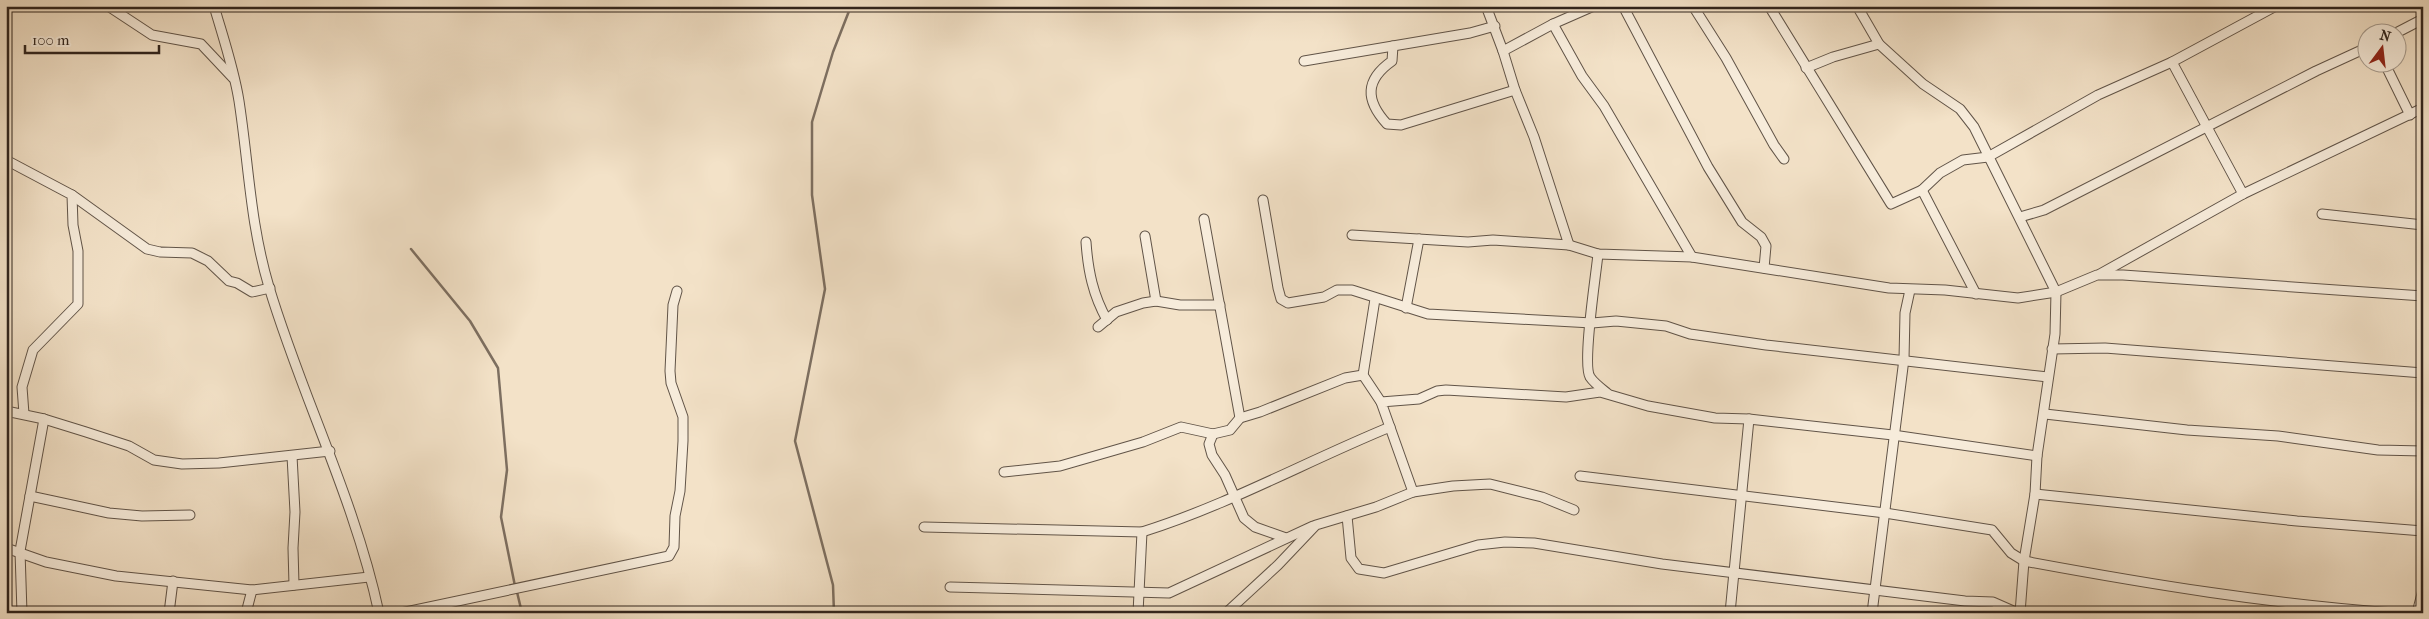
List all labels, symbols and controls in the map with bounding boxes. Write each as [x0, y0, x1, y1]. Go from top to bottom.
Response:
scale bar [25, 22, 159, 54]
north arrow [2356, 22, 2406, 72]
text: N [2378, 26, 2393, 46]
text: 100 m [32, 31, 70, 49]

